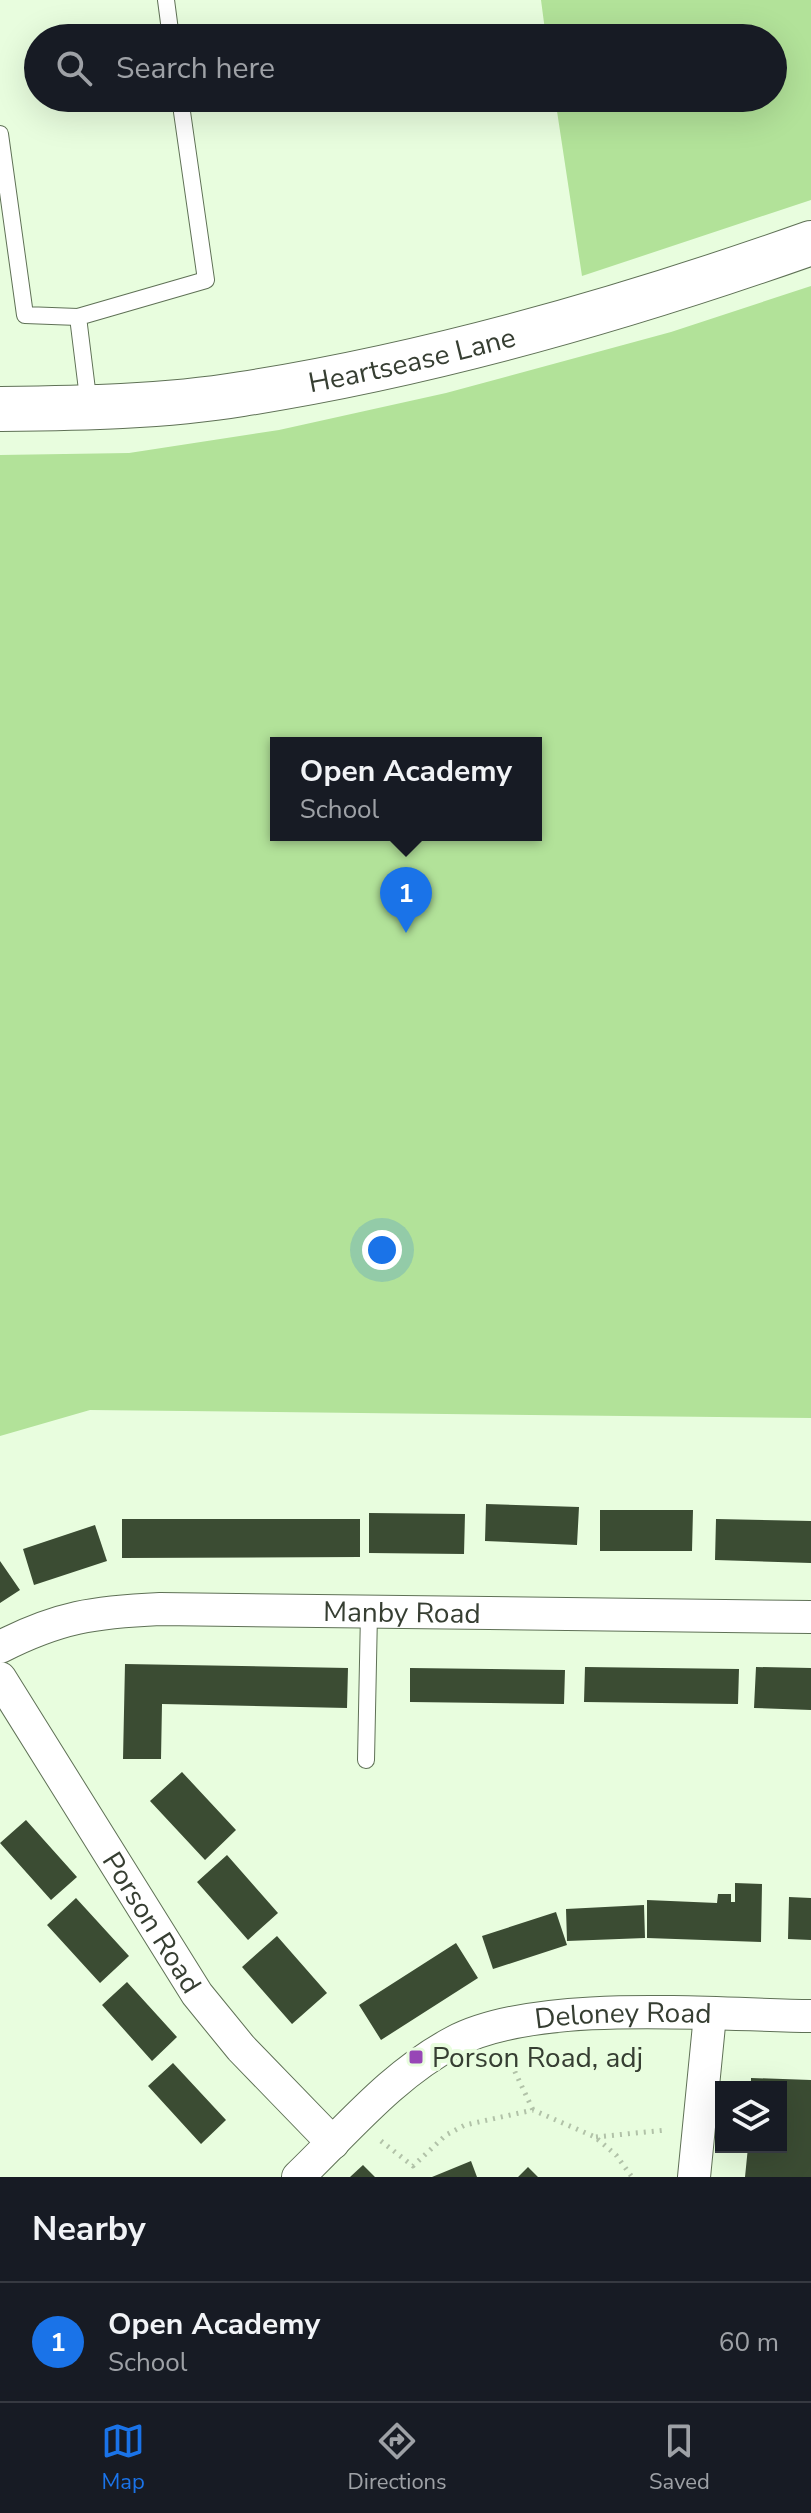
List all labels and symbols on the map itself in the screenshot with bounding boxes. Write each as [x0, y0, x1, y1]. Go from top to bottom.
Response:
street label: Heartsease Lane [305, 318, 520, 402]
pin: 1 [380, 867, 432, 933]
your location [362, 1230, 402, 1270]
street label: Manby Road [323, 1593, 481, 1633]
street label: Porson Road [93, 1845, 210, 2001]
street label: Deloney Road [532, 1994, 712, 2038]
place label: Porson Road, adj [432, 2039, 643, 2077]
marker: Porson Road, adj [407, 2048, 425, 2066]

